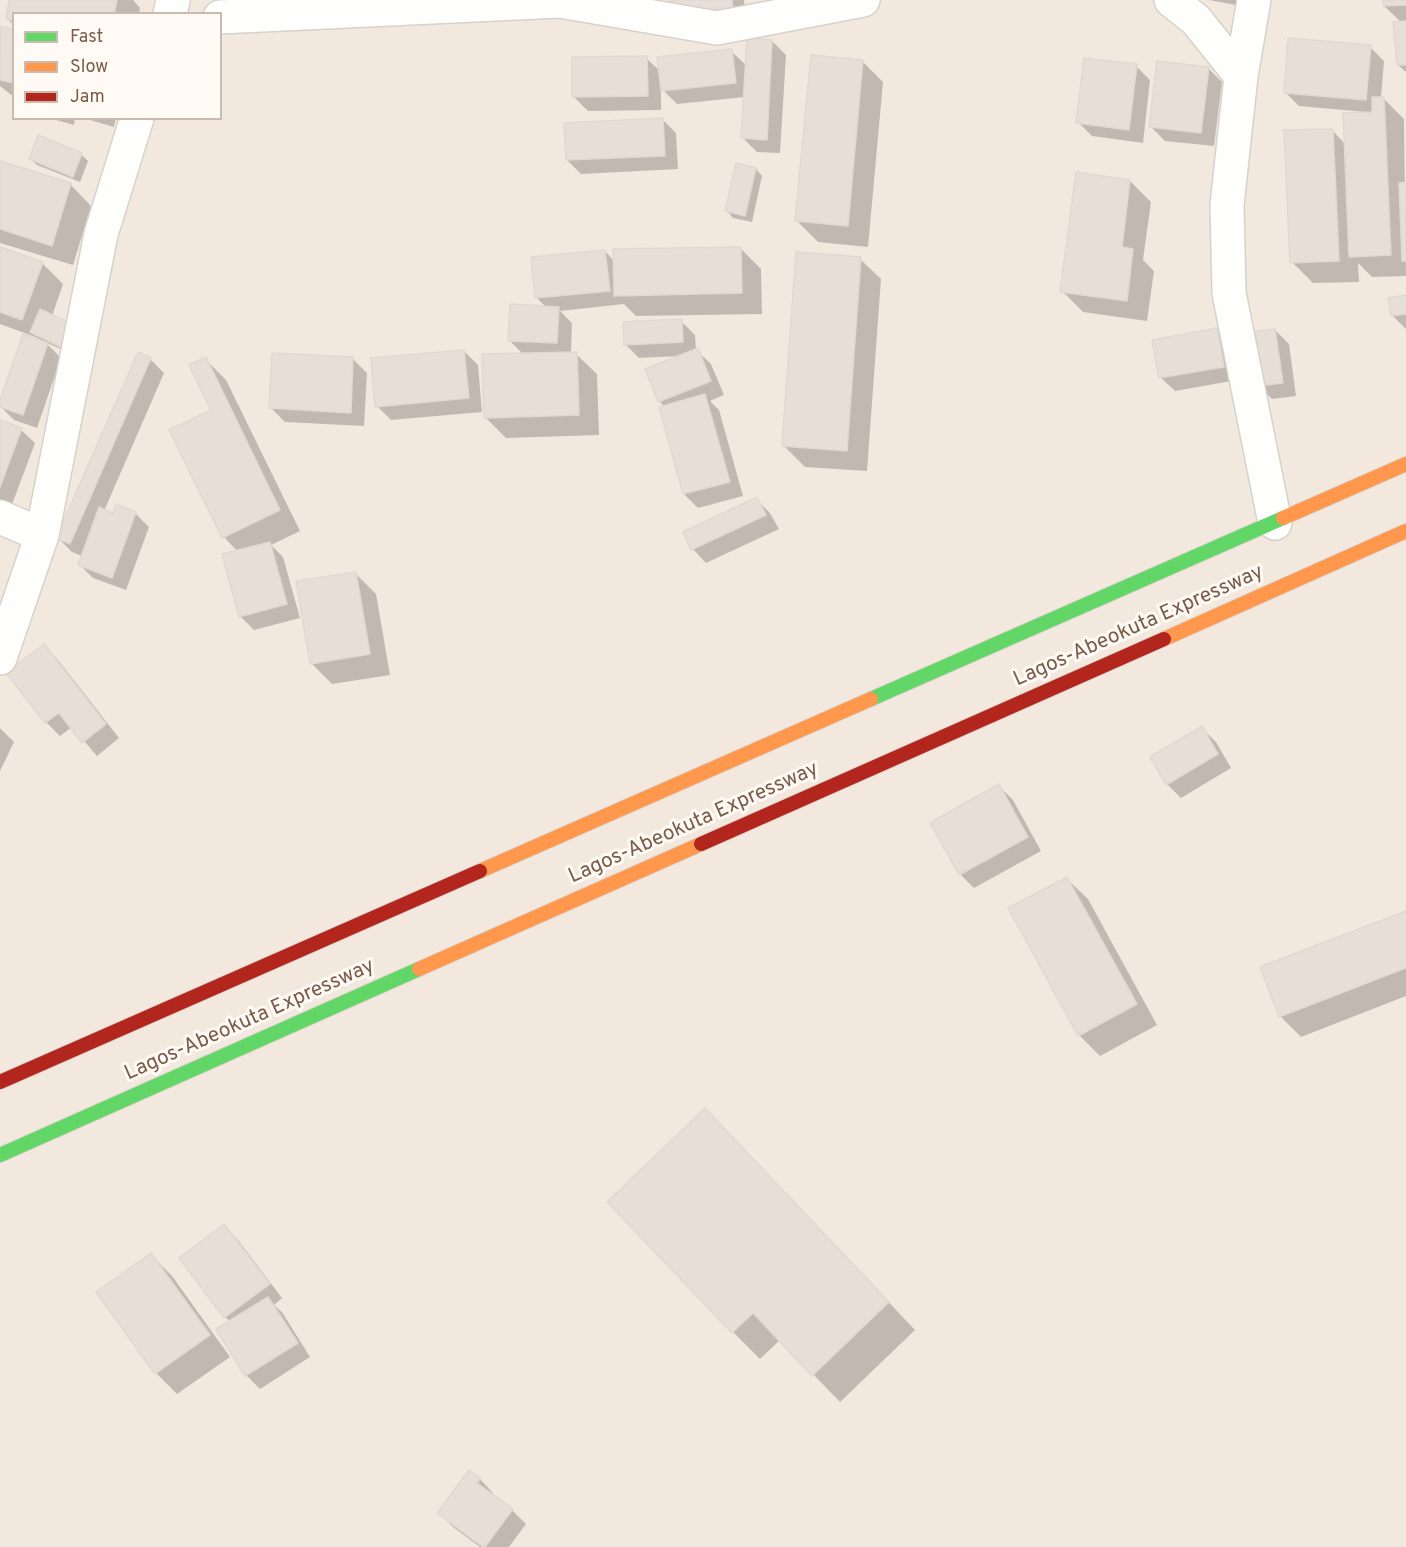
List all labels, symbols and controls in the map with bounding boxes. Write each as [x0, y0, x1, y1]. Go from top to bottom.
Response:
legend [12, 12, 222, 120]
text: Fast [70, 26, 103, 49]
text: Slow [70, 56, 108, 79]
text: Jam [70, 86, 105, 109]
street label: Lagos-Abeokuta Expressway [1010, 560, 1268, 694]
street label: Lagos-Abeokuta Expressway [565, 757, 823, 891]
street label: Lagos-Abeokuta Expressway [121, 954, 379, 1088]

